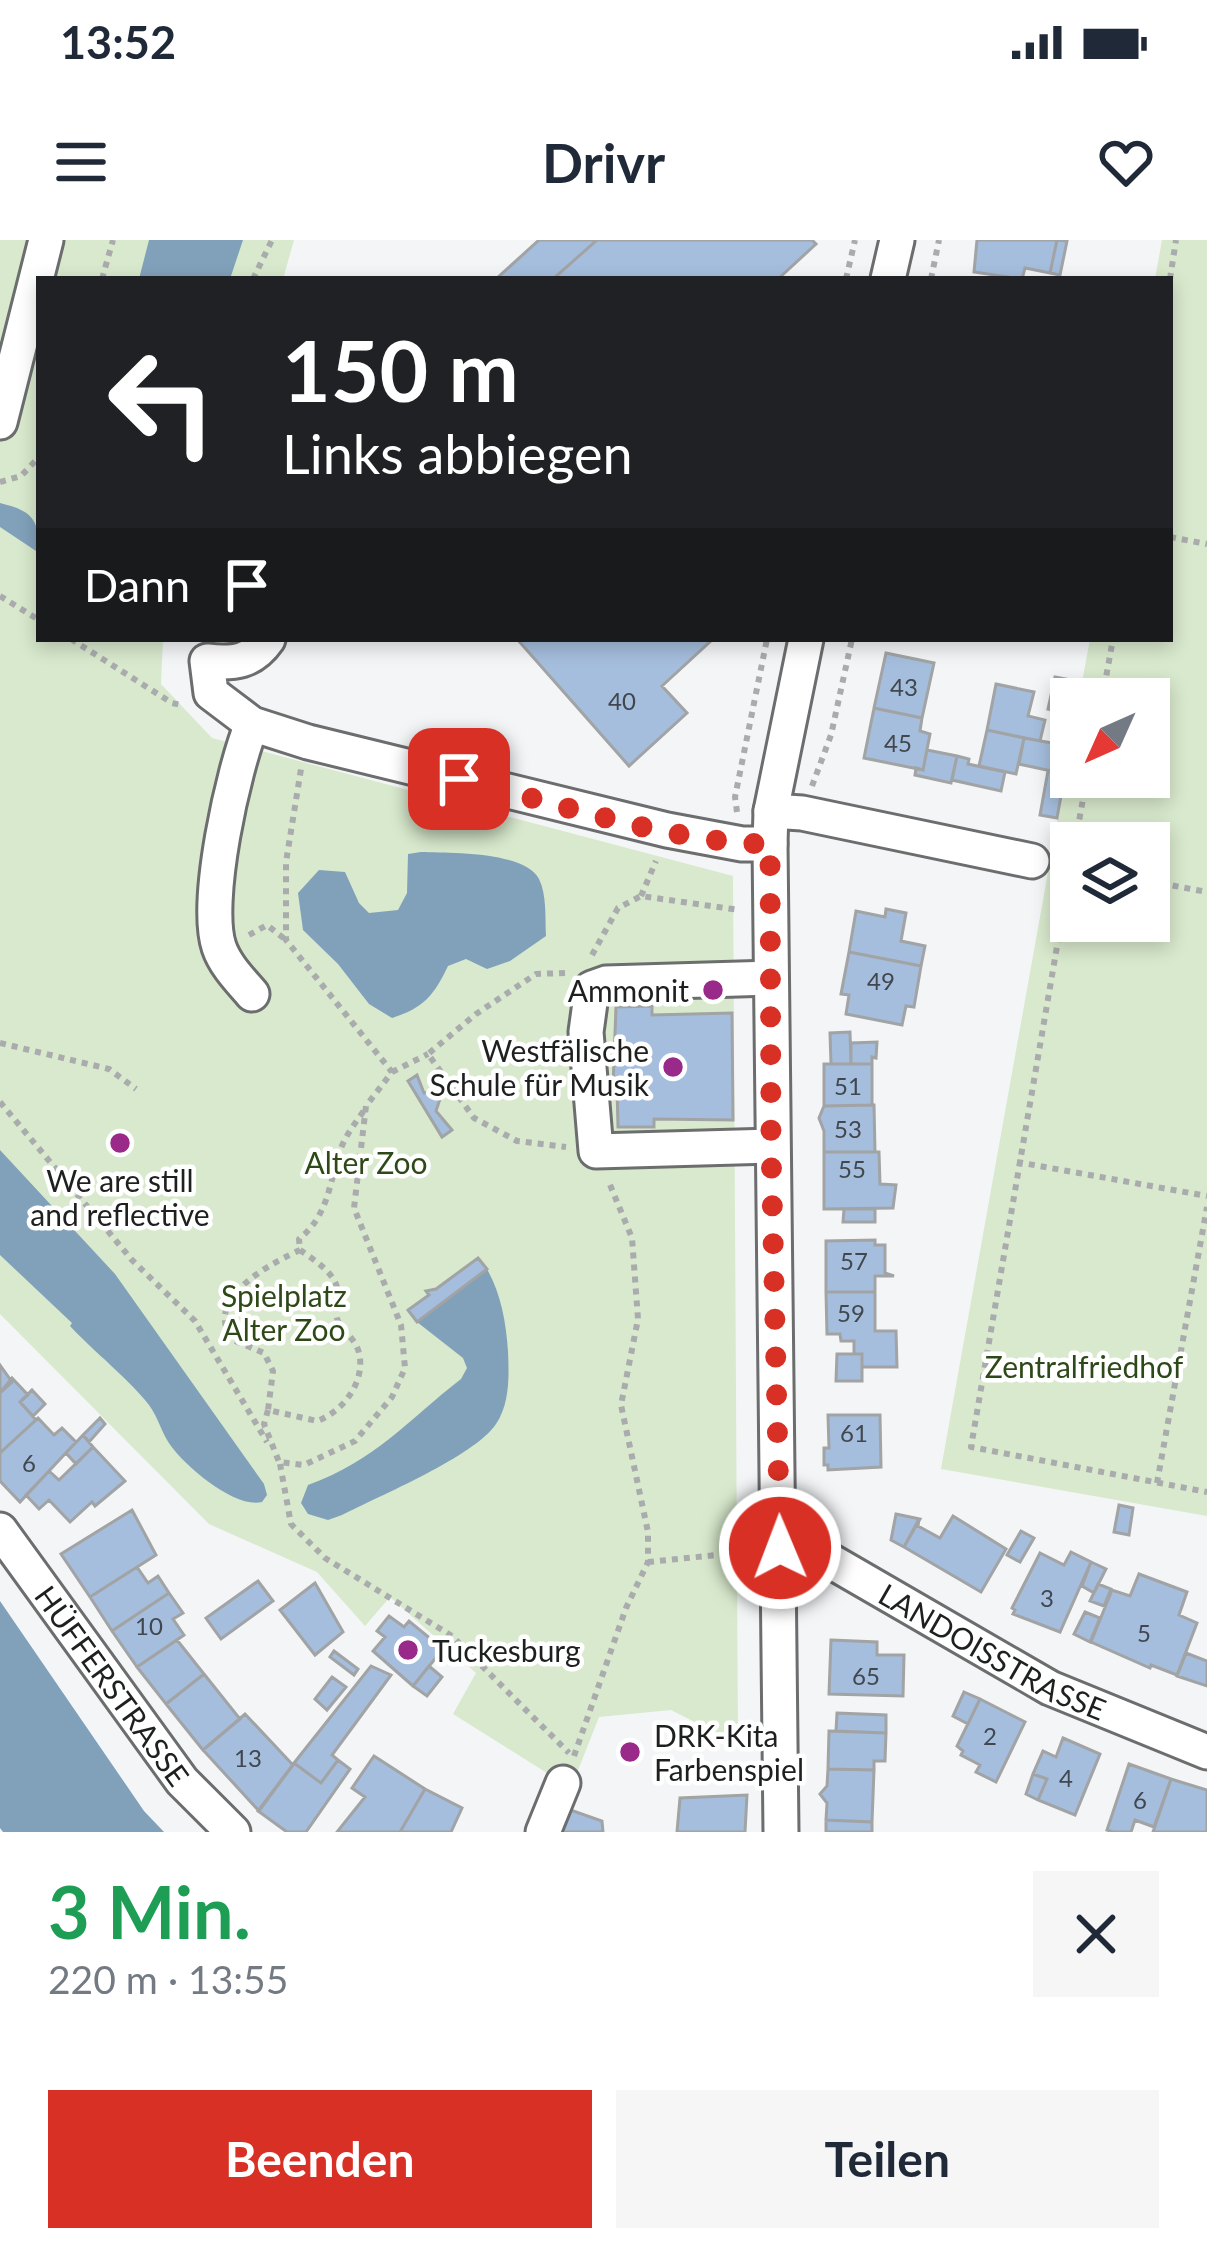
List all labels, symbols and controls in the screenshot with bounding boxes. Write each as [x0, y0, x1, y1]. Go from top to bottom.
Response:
text: 13:52 [60, 15, 176, 69]
icon: menu [48, 129, 114, 195]
icon: heart [1093, 129, 1159, 195]
text: Drivr [542, 130, 665, 195]
text: 150 m [282, 319, 519, 420]
icon: left [84, 324, 240, 480]
text: Links abbiegen [282, 421, 633, 486]
icon: arrive [214, 552, 280, 618]
text: Dann [84, 558, 190, 612]
house number: 43 [890, 672, 918, 701]
north arrow [1050, 678, 1170, 798]
map controls [1050, 678, 1170, 942]
house number: 40 [608, 686, 636, 715]
pin [408, 728, 510, 830]
house number: 45 [884, 728, 912, 757]
icon: arrive [426, 746, 492, 812]
button: layers [1050, 822, 1170, 942]
house number: 49 [867, 966, 895, 995]
place label: Ammonit [568, 972, 689, 1008]
marker: Ammonit [700, 977, 726, 1003]
place label: Westfälische Schule für Musik [429, 1032, 650, 1102]
marker: Westfälische Schule für Musik [660, 1054, 686, 1080]
house number: 51 [834, 1071, 862, 1100]
house number: 53 [834, 1114, 862, 1143]
marker: We are still and reflective [107, 1130, 133, 1156]
park label: Alter Zoo [304, 1144, 428, 1180]
house number: 55 [838, 1154, 866, 1183]
place label: We are still and reflective [30, 1162, 210, 1232]
house number: 57 [840, 1246, 868, 1275]
park label: Spielplatz Alter Zoo [221, 1277, 347, 1347]
house number: 59 [837, 1298, 865, 1327]
park label: Zentralfriedhof [985, 1348, 1184, 1384]
house number: 61 [840, 1418, 868, 1447]
house number: 6 [22, 1448, 36, 1477]
position arrow [717, 1485, 843, 1611]
street label: LANDOISSTRASSE [873, 1575, 1111, 1727]
street label: HÜFFERSTRASSE [28, 1579, 197, 1792]
house number: 3 [1040, 1583, 1054, 1612]
house number: 10 [135, 1611, 163, 1640]
house number: 5 [1137, 1618, 1151, 1647]
place label: Tuckesburg [432, 1632, 581, 1668]
marker: Tuckesburg [395, 1637, 421, 1663]
house number: 65 [852, 1661, 880, 1690]
place label: DRK-Kita Farbenspiel [654, 1717, 804, 1787]
house number: 2 [983, 1721, 997, 1750]
marker: DRK-Kita Farbenspiel [617, 1739, 643, 1765]
house number: 13 [234, 1743, 262, 1772]
house number: 4 [1059, 1763, 1073, 1792]
house number: 6 [1133, 1785, 1147, 1814]
text: 3 Min. [48, 1868, 251, 1954]
button: close [1033, 1871, 1159, 1997]
text: 220 m · 13:55 [48, 1956, 288, 2002]
button: Beenden [48, 2090, 592, 2228]
button: Teilen [616, 2090, 1159, 2228]

